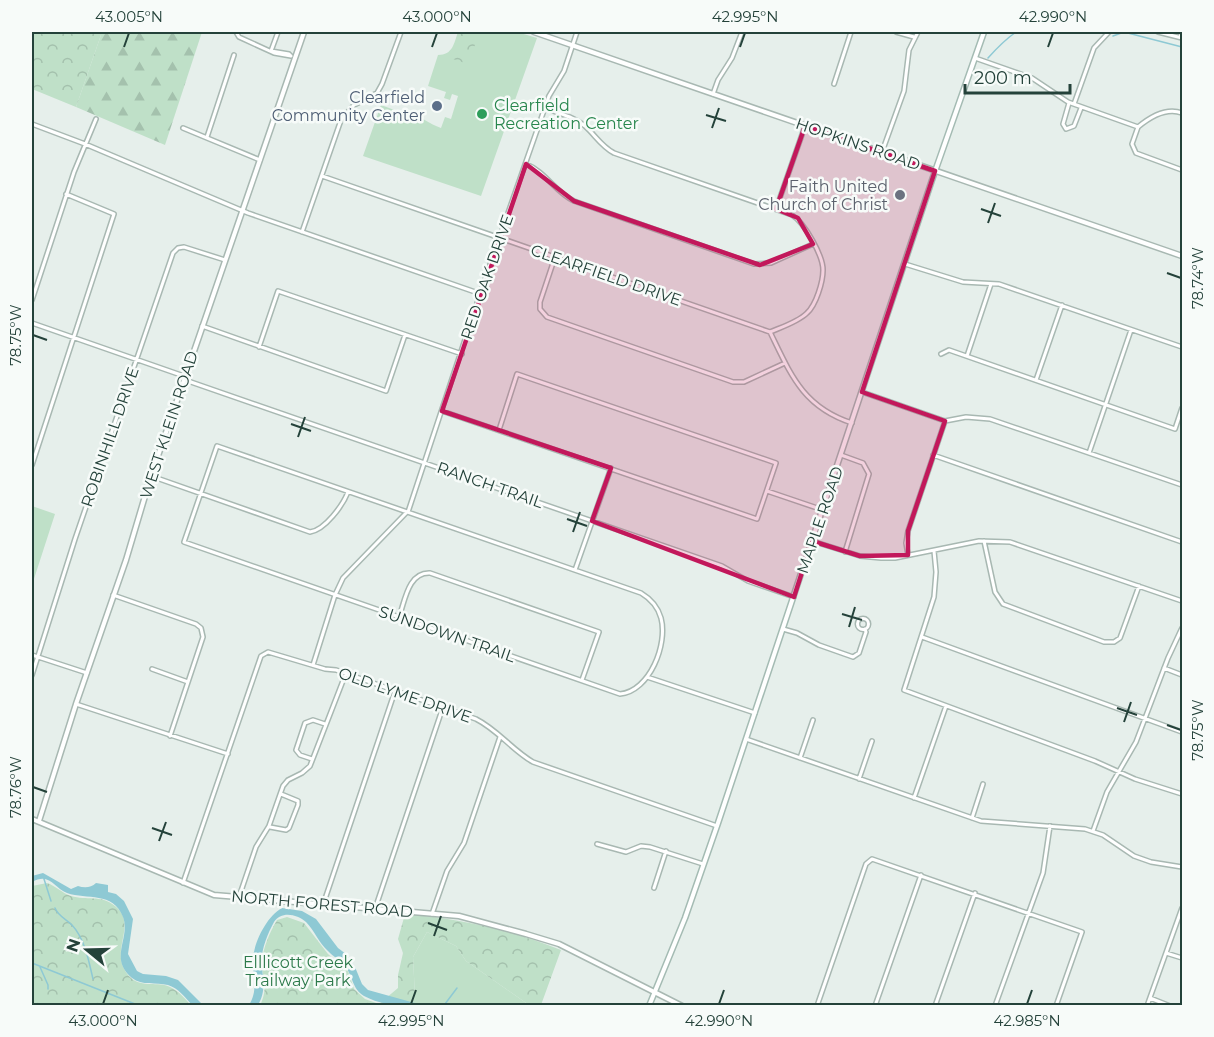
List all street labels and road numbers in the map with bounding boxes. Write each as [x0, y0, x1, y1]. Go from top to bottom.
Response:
street label: HOPKINS ROAD [793, 114, 923, 174]
street label: RED OAK DRIVE [457, 212, 517, 342]
street label: CLEARFIELD DRIVE [528, 240, 684, 310]
street label: WEST KLEIN ROAD [136, 349, 202, 501]
street label: ROBINHILL DRIVE [77, 365, 143, 509]
street label: RANCH TRAIL [434, 458, 546, 512]
street label: MAPLE ROAD [793, 464, 847, 576]
street label: SUNDOWN TRAIL [376, 602, 518, 666]
street label: OLD LYME DRIVE [336, 663, 474, 727]
street label: NORTH FOREST ROAD [230, 887, 414, 921]

